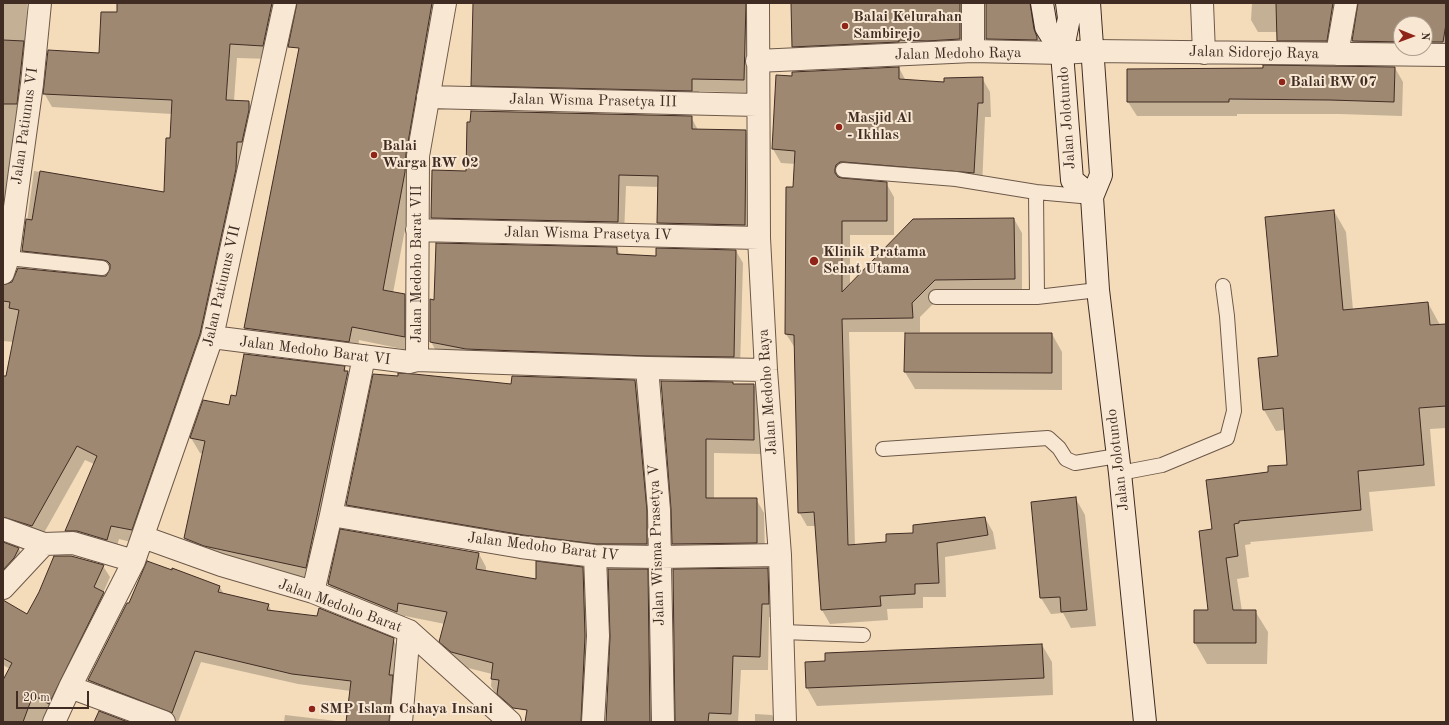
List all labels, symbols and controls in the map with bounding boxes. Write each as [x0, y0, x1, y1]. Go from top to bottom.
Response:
place label: Balai Kelurahan Sambirejo [853, 8, 962, 43]
north arrow [1393, 16, 1433, 56]
marker: Balai Kelurahan Sambirejo [840, 21, 850, 31]
text: N [1419, 32, 1430, 40]
street label: Jalan Sidorejo Raya [1189, 43, 1319, 63]
street label: Jalan Medoho Raya [895, 44, 1021, 64]
street label: Jalan Patiunus VI [8, 66, 42, 186]
street label: Jalan Jolotundo [1054, 66, 1080, 170]
place label: Balai RW 07 [1290, 73, 1377, 91]
marker: Balai RW 07 [1277, 77, 1287, 87]
street label: Jalan Wisma Prasetya III [509, 91, 677, 111]
place label: Masjid Al - Ikhlas [847, 109, 912, 144]
marker: Masjid Al - Ikhlas [834, 122, 844, 132]
place label: Balai Warga RW 02 [382, 137, 479, 172]
marker: Balai Warga RW 02 [369, 150, 379, 160]
street label: Jalan Medoho Barat VII [408, 185, 426, 343]
street label: Jalan Patiunus VII [199, 224, 245, 348]
street label: Jalan Wisma Prasetya IV [504, 224, 672, 244]
place label: Klinik Pratama Sehat Utama [823, 243, 926, 278]
marker: Klinik Pratama Sehat Utama [808, 255, 820, 267]
street label: Jalan Medoho Raya [755, 328, 781, 456]
street label: Jalan Medoho Barat VI [238, 333, 392, 369]
street label: Jalan Jolotundo [1103, 408, 1133, 512]
street label: Jalan Wisma Prasetya V [645, 464, 669, 626]
street label: Jalan Medoho Barat IV [466, 529, 620, 565]
street label: Jalan Medoho Barat [276, 575, 404, 637]
scale bar [18, 683, 91, 709]
text: 20 m [23, 692, 50, 704]
place label: SMP Islam Cahaya Insani [320, 700, 493, 718]
marker: SMP Islam Cahaya Insani [307, 704, 317, 714]

